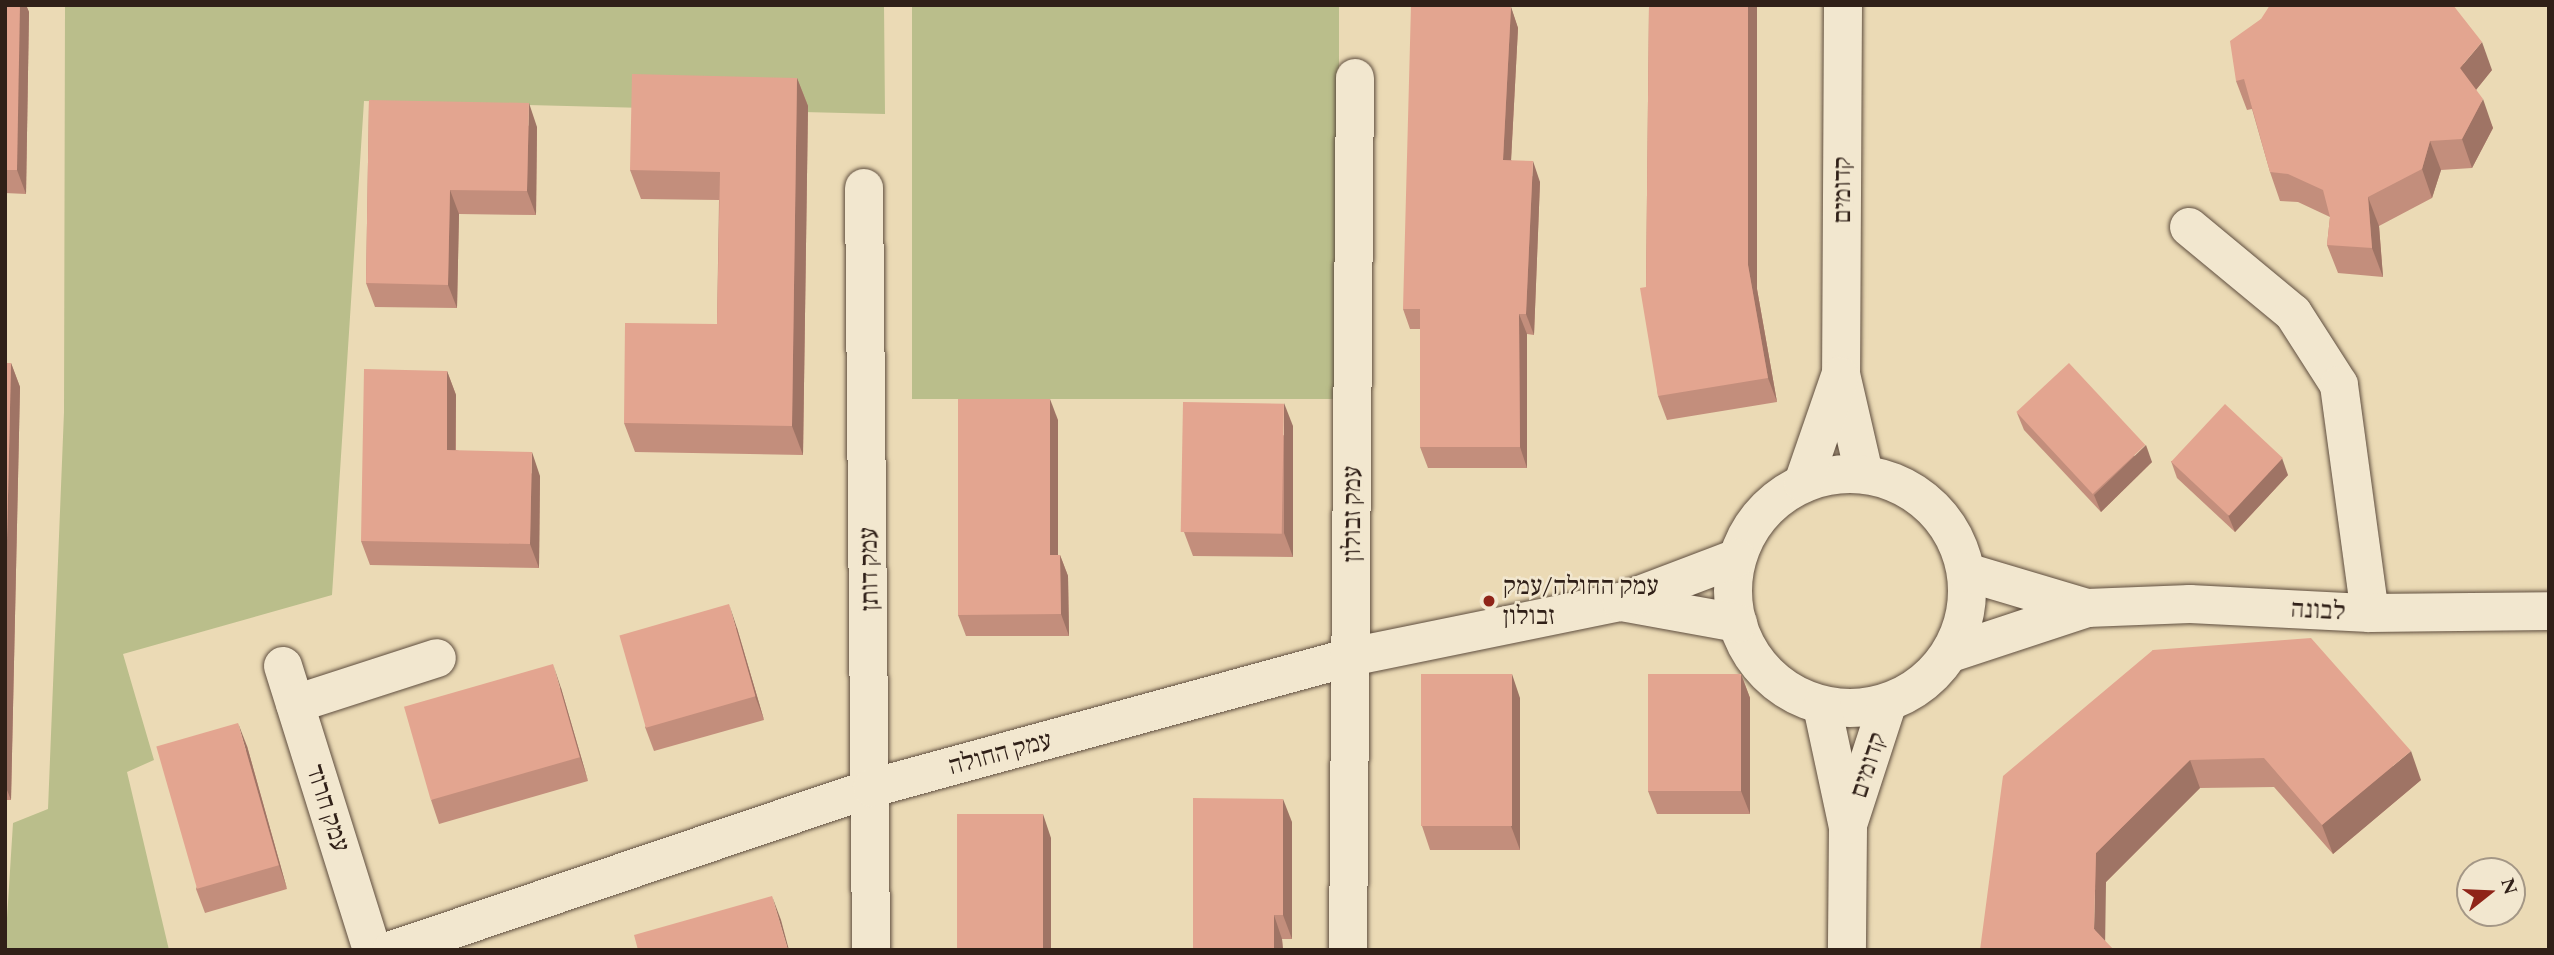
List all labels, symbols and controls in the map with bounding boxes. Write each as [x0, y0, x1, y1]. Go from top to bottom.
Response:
street label: קדומים [1826, 157, 1858, 223]
street label: עמק זבולון [1336, 466, 1368, 562]
street label: עמק דותן [853, 527, 885, 611]
place label: עמק החולה/עמק זבולון [1503, 570, 1659, 632]
marker: עמק החולה/עמק זבולון [1481, 593, 1497, 609]
street label: לבונה [2290, 593, 2346, 627]
street label: עמק החולה [945, 724, 1055, 782]
street label: קדומים [1843, 728, 1893, 802]
street label: עמק חרוד [299, 760, 357, 856]
north arrow [2456, 857, 2526, 927]
text: N [2495, 875, 2524, 897]

